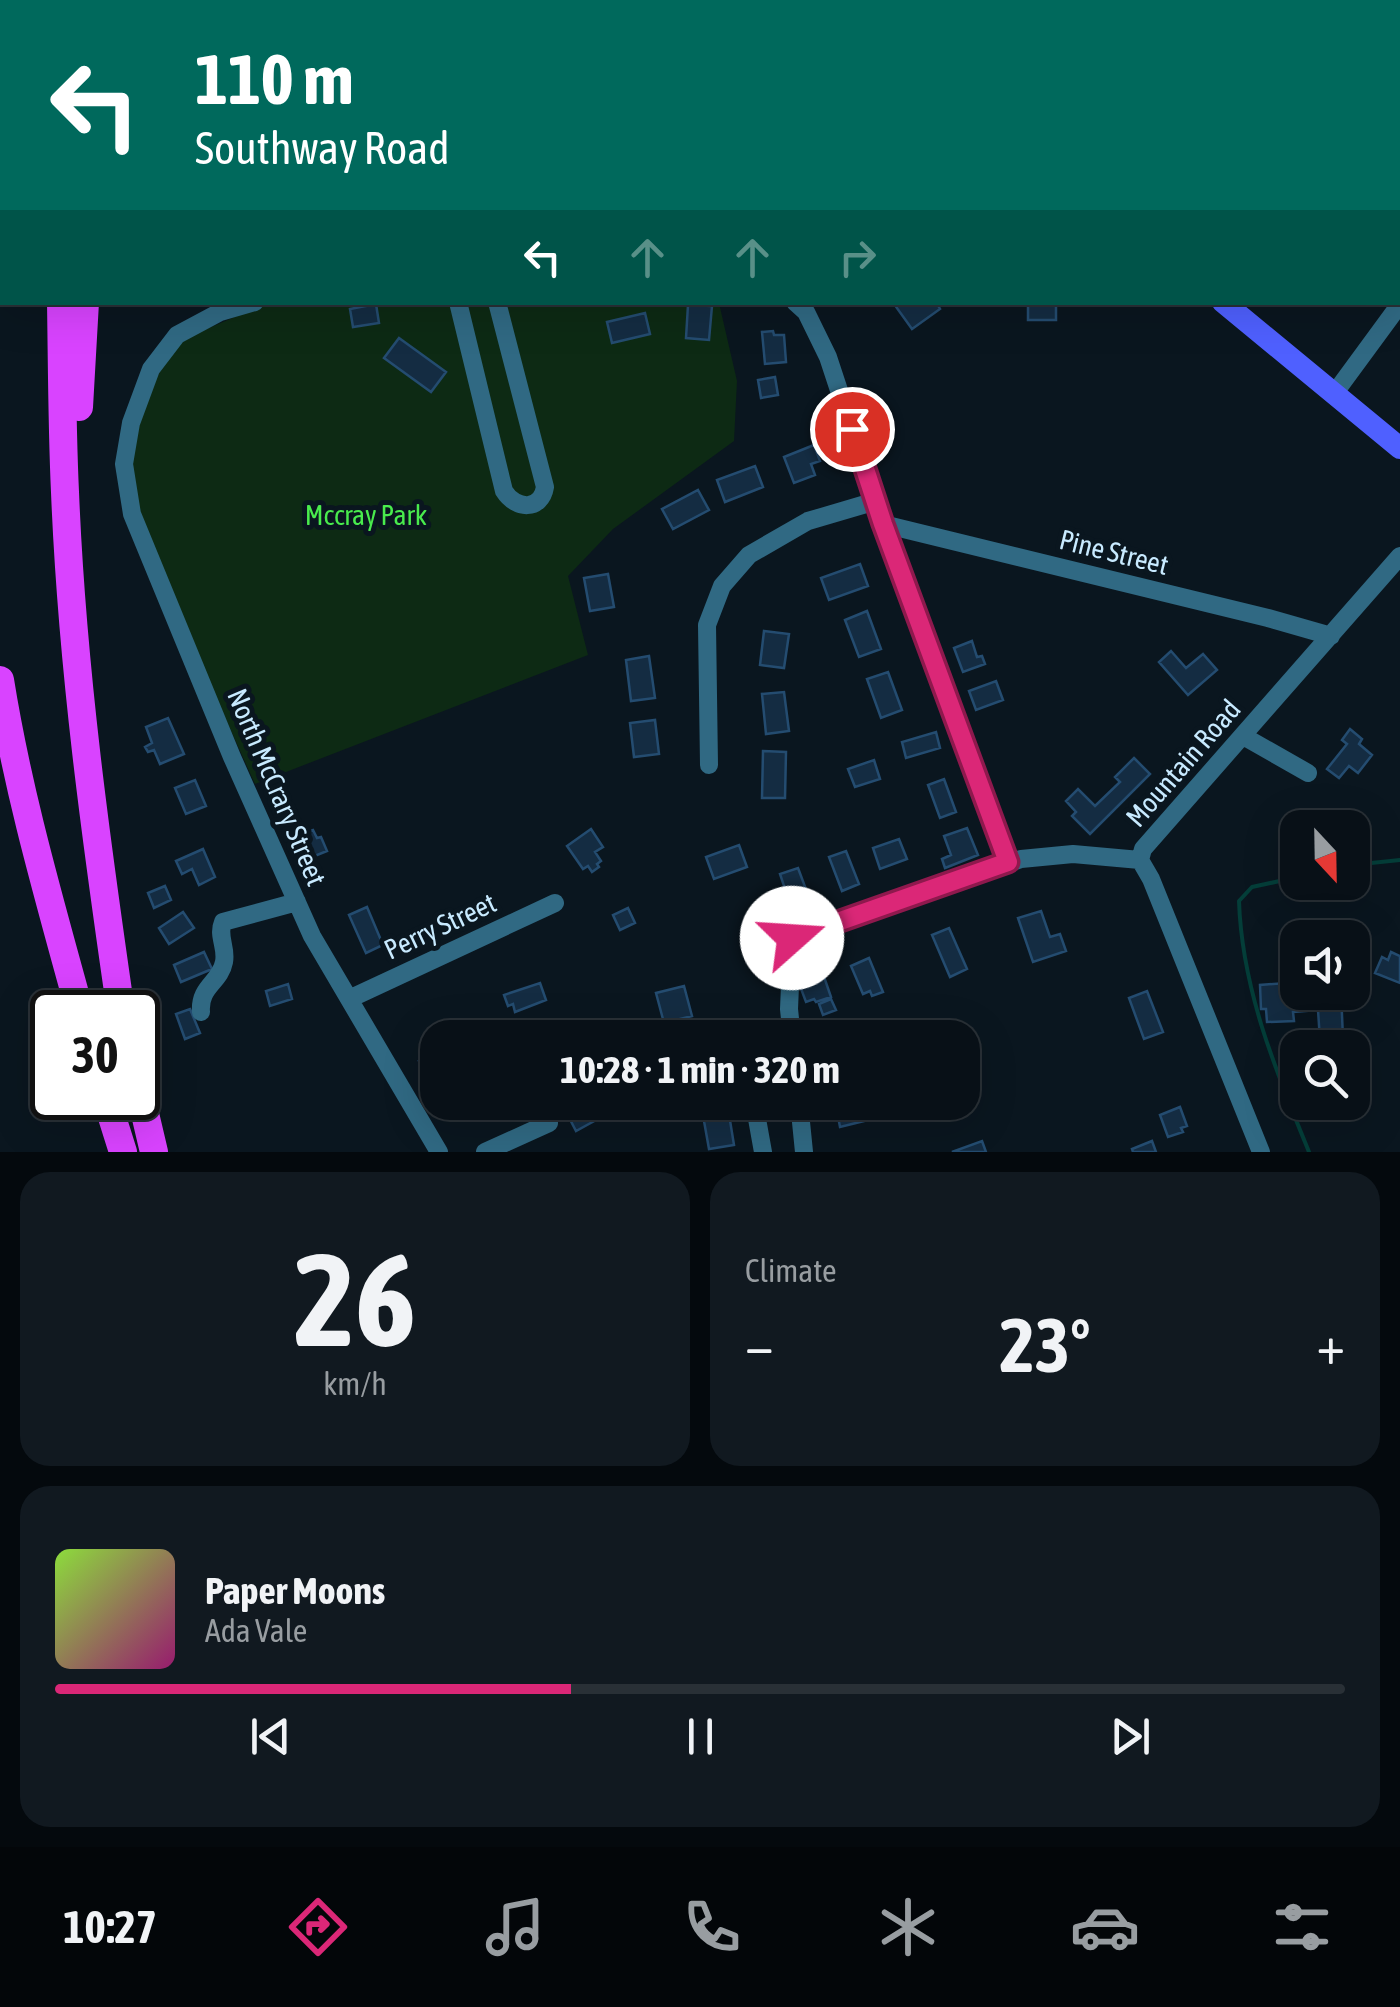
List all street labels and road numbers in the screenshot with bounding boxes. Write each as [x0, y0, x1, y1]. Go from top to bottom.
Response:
street label: Pine Street [1056, 523, 1172, 581]
street label: North McCrary Street [221, 684, 333, 890]
street label: Mountain Road [1119, 693, 1247, 833]
street label: Perry Street [379, 886, 501, 966]

